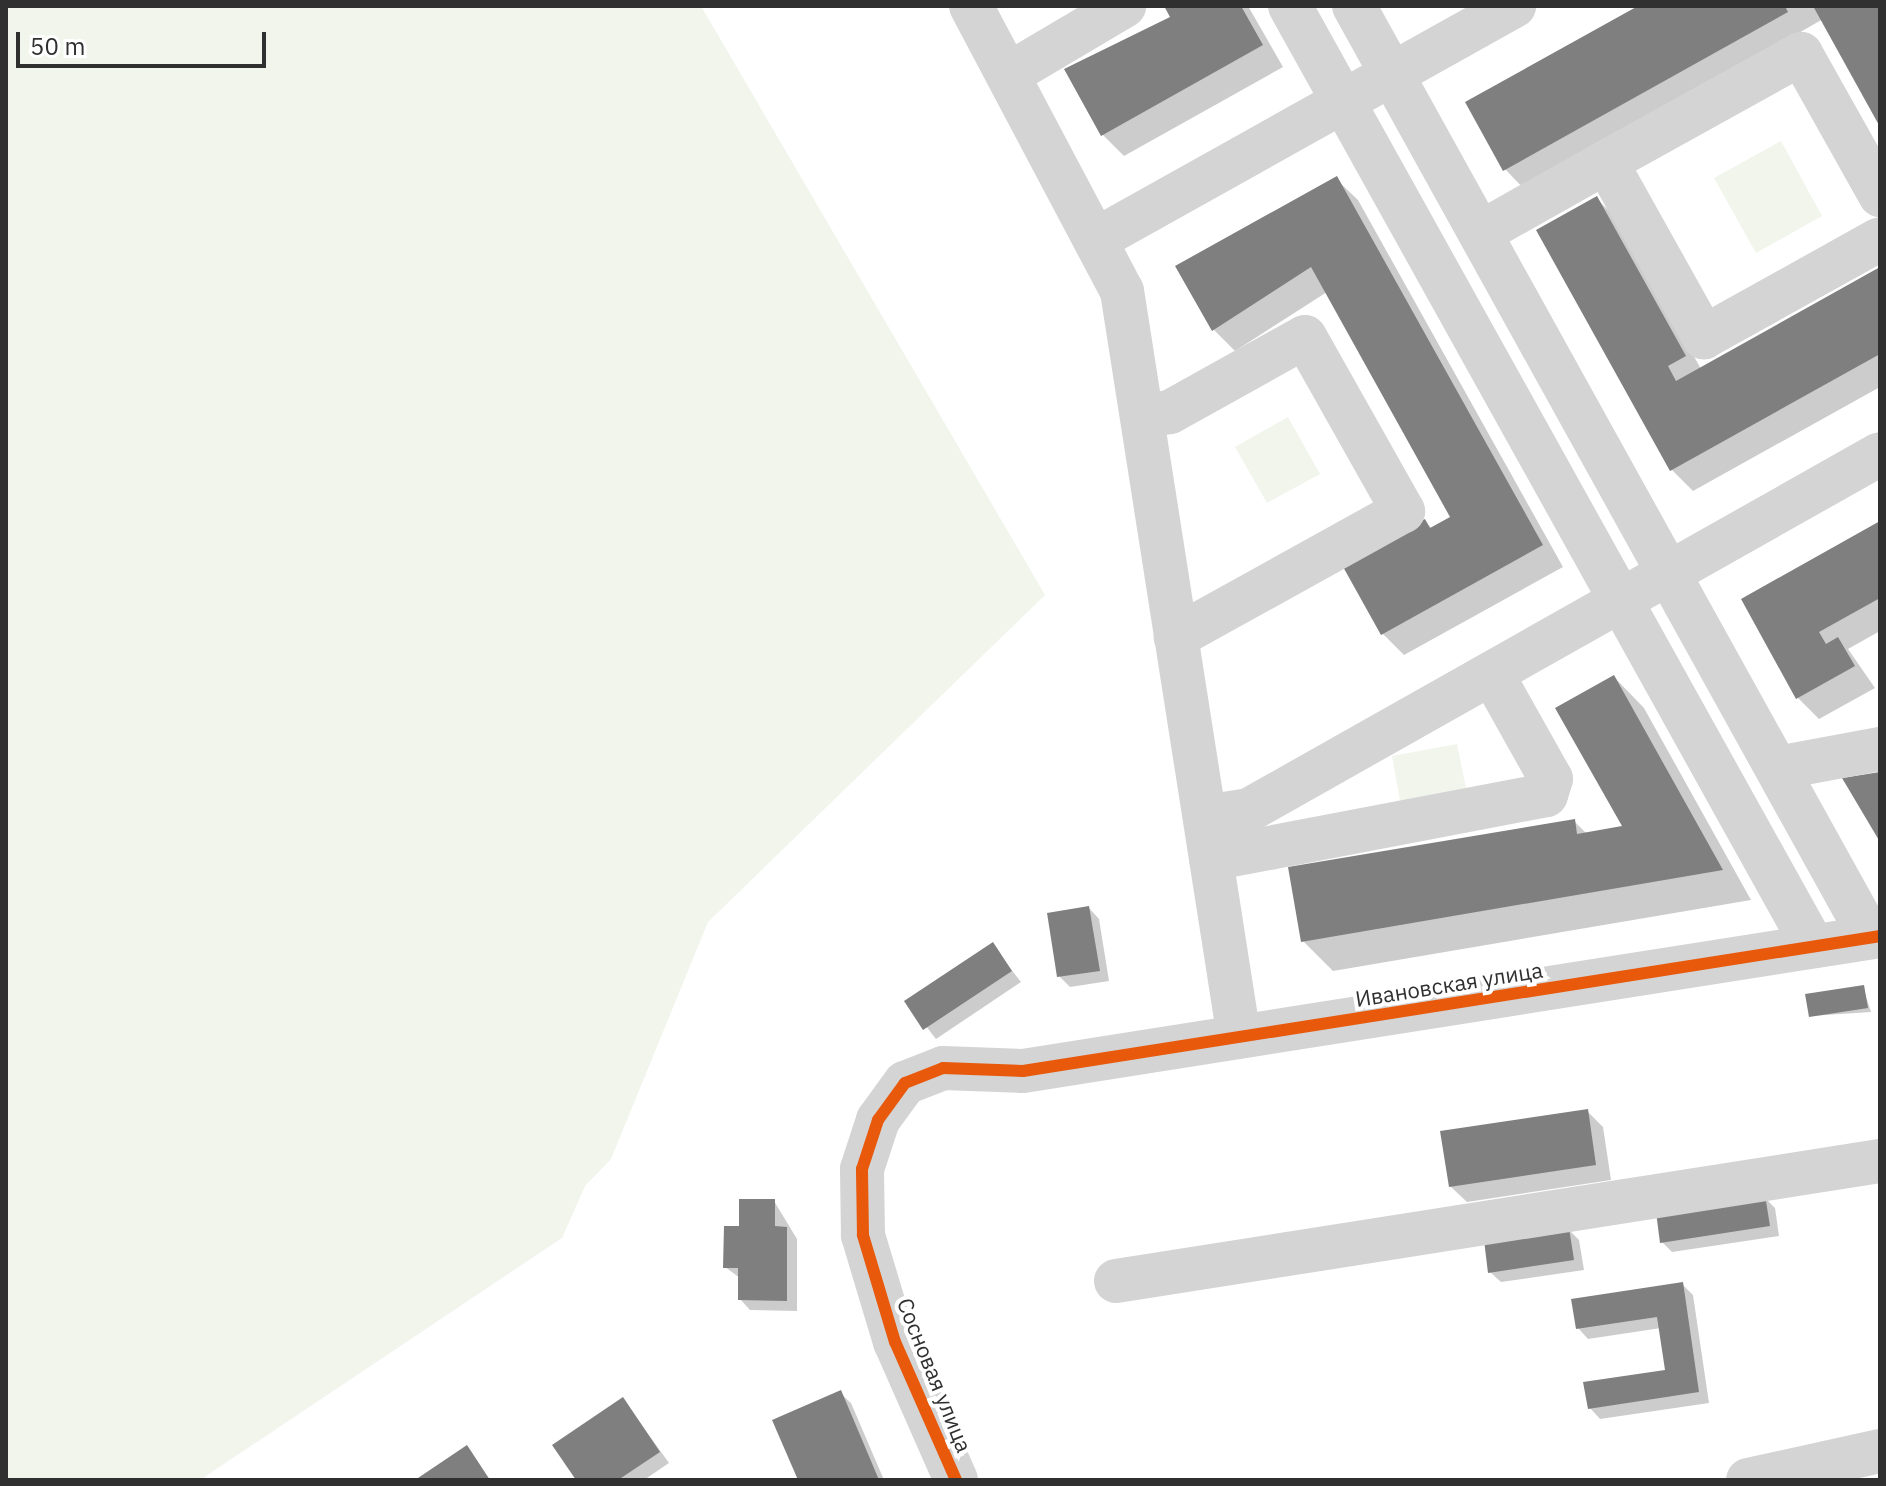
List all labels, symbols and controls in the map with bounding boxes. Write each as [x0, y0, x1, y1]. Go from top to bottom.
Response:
scale bar [20, 16, 270, 66]
text: 50 m [30, 30, 85, 62]
street label: Ивановская улица [1353, 956, 1545, 1012]
street label: Сосновая улица [892, 1294, 978, 1456]

